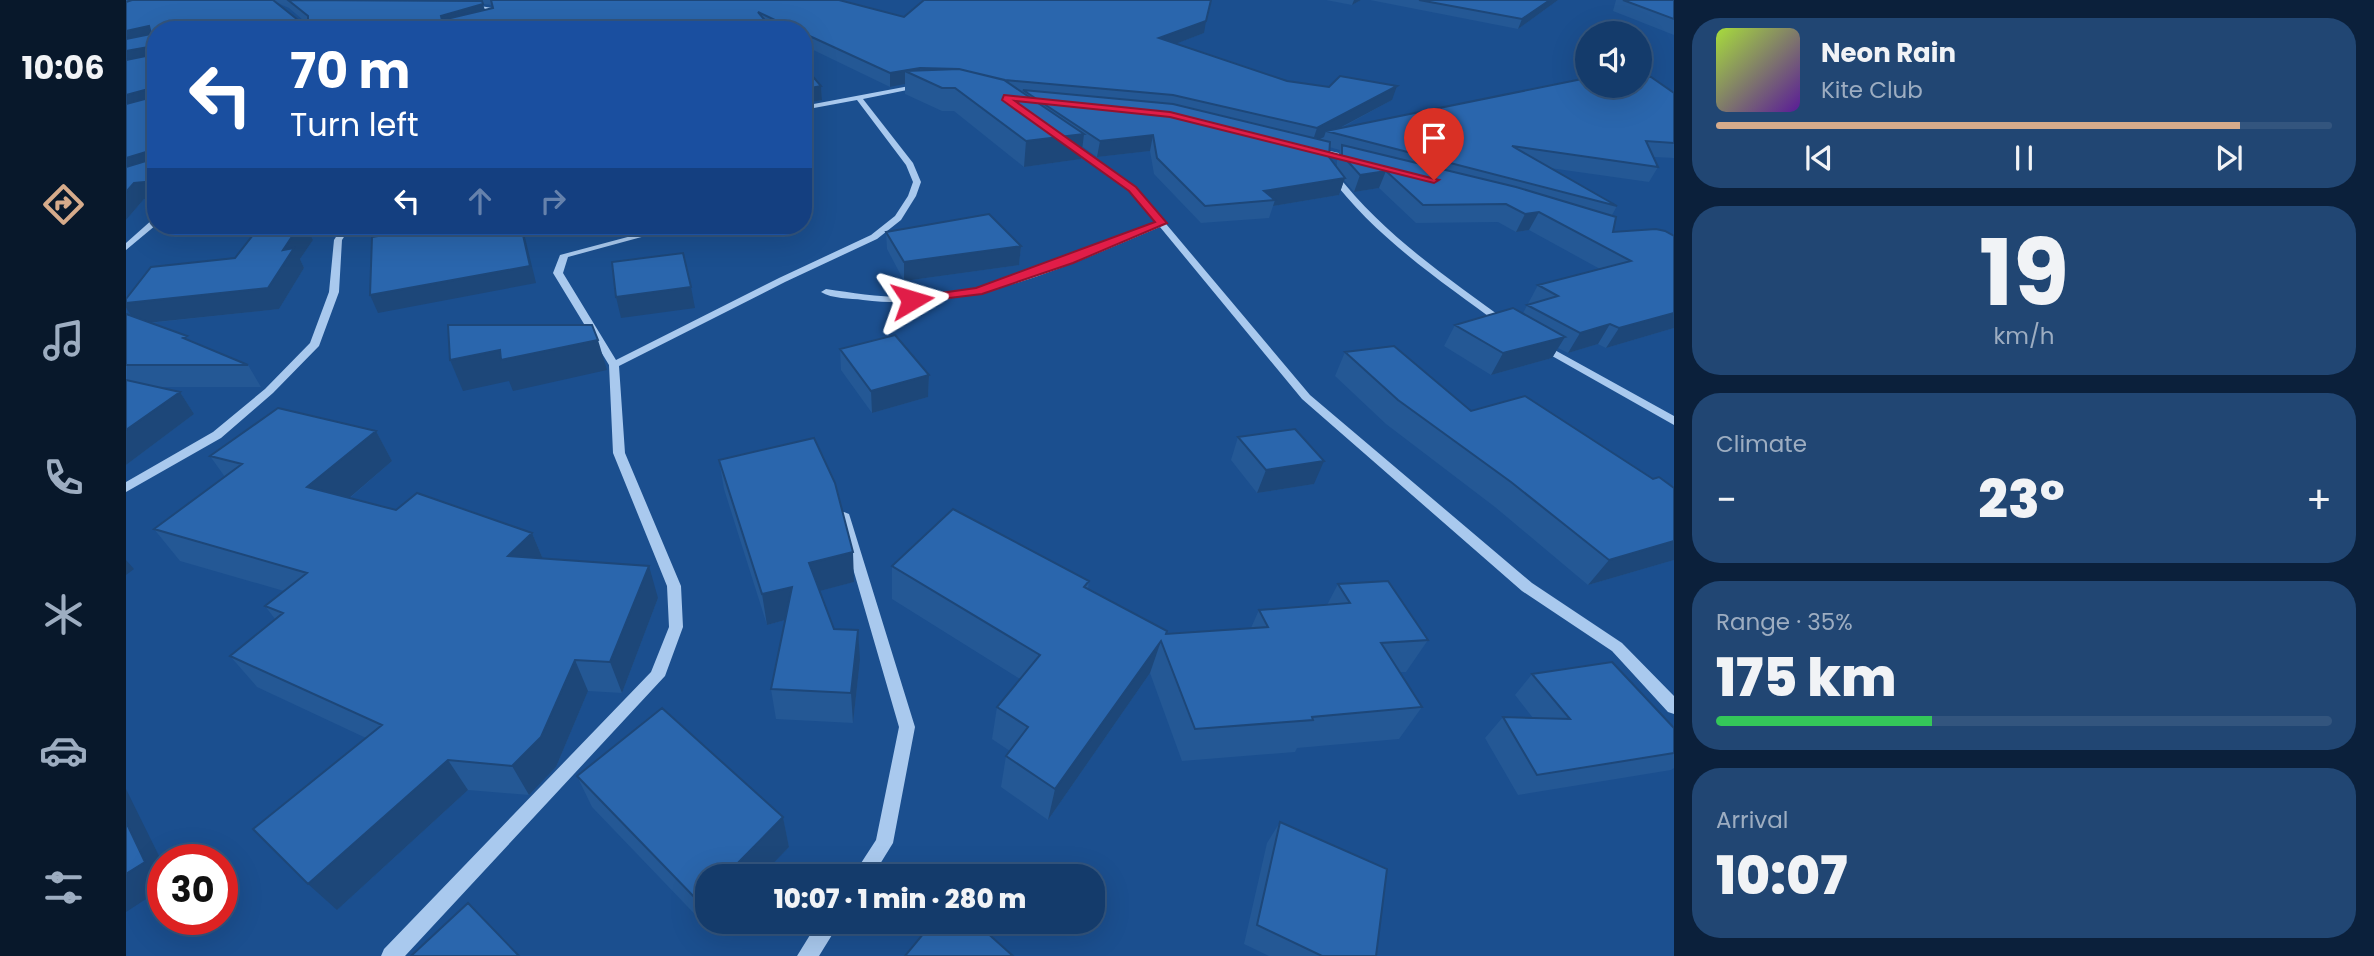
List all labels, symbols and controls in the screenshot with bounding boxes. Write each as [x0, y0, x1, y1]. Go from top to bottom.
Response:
map controls [1575, 21, 1652, 98]
button: sound [1575, 21, 1652, 98]
text: Neon Rain [1821, 35, 1956, 71]
text: 70 m [290, 37, 410, 105]
text: 10:06 [21, 45, 105, 90]
icon: left [175, 49, 266, 140]
text: Kite Club [1821, 74, 1923, 106]
text: Turn left [290, 102, 419, 147]
pin [1404, 108, 1464, 180]
icon: arrive [1415, 119, 1453, 157]
icon: previous [1800, 139, 1838, 177]
icon: pause [2005, 139, 2043, 177]
icon: next [2210, 139, 2248, 177]
icon: directions [39, 180, 88, 229]
icon: left [388, 182, 426, 220]
icon: ahead [461, 182, 499, 220]
icon: right [534, 182, 572, 220]
text: 19 [1979, 209, 2069, 337]
position arrow [875, 263, 949, 337]
icon: music [39, 316, 88, 365]
text: km/h [1993, 320, 2055, 352]
text: Climate [1716, 428, 1807, 460]
icon: phone [39, 453, 88, 502]
text: 23° [1978, 463, 2065, 536]
text: − [1716, 473, 1737, 526]
text: + [2306, 473, 2332, 526]
icon: climate [39, 590, 88, 639]
text: Range · 35% [1716, 606, 1853, 638]
text: 175 km [1716, 641, 1896, 714]
icon: car [39, 726, 88, 775]
text: Arrival [1716, 804, 1788, 836]
text: 10:07 [1716, 839, 1847, 912]
speed limit sign: 30 [147, 844, 238, 935]
icon: filters [39, 863, 88, 912]
text: 10:07 · 1 min · 280 m [774, 881, 1026, 917]

